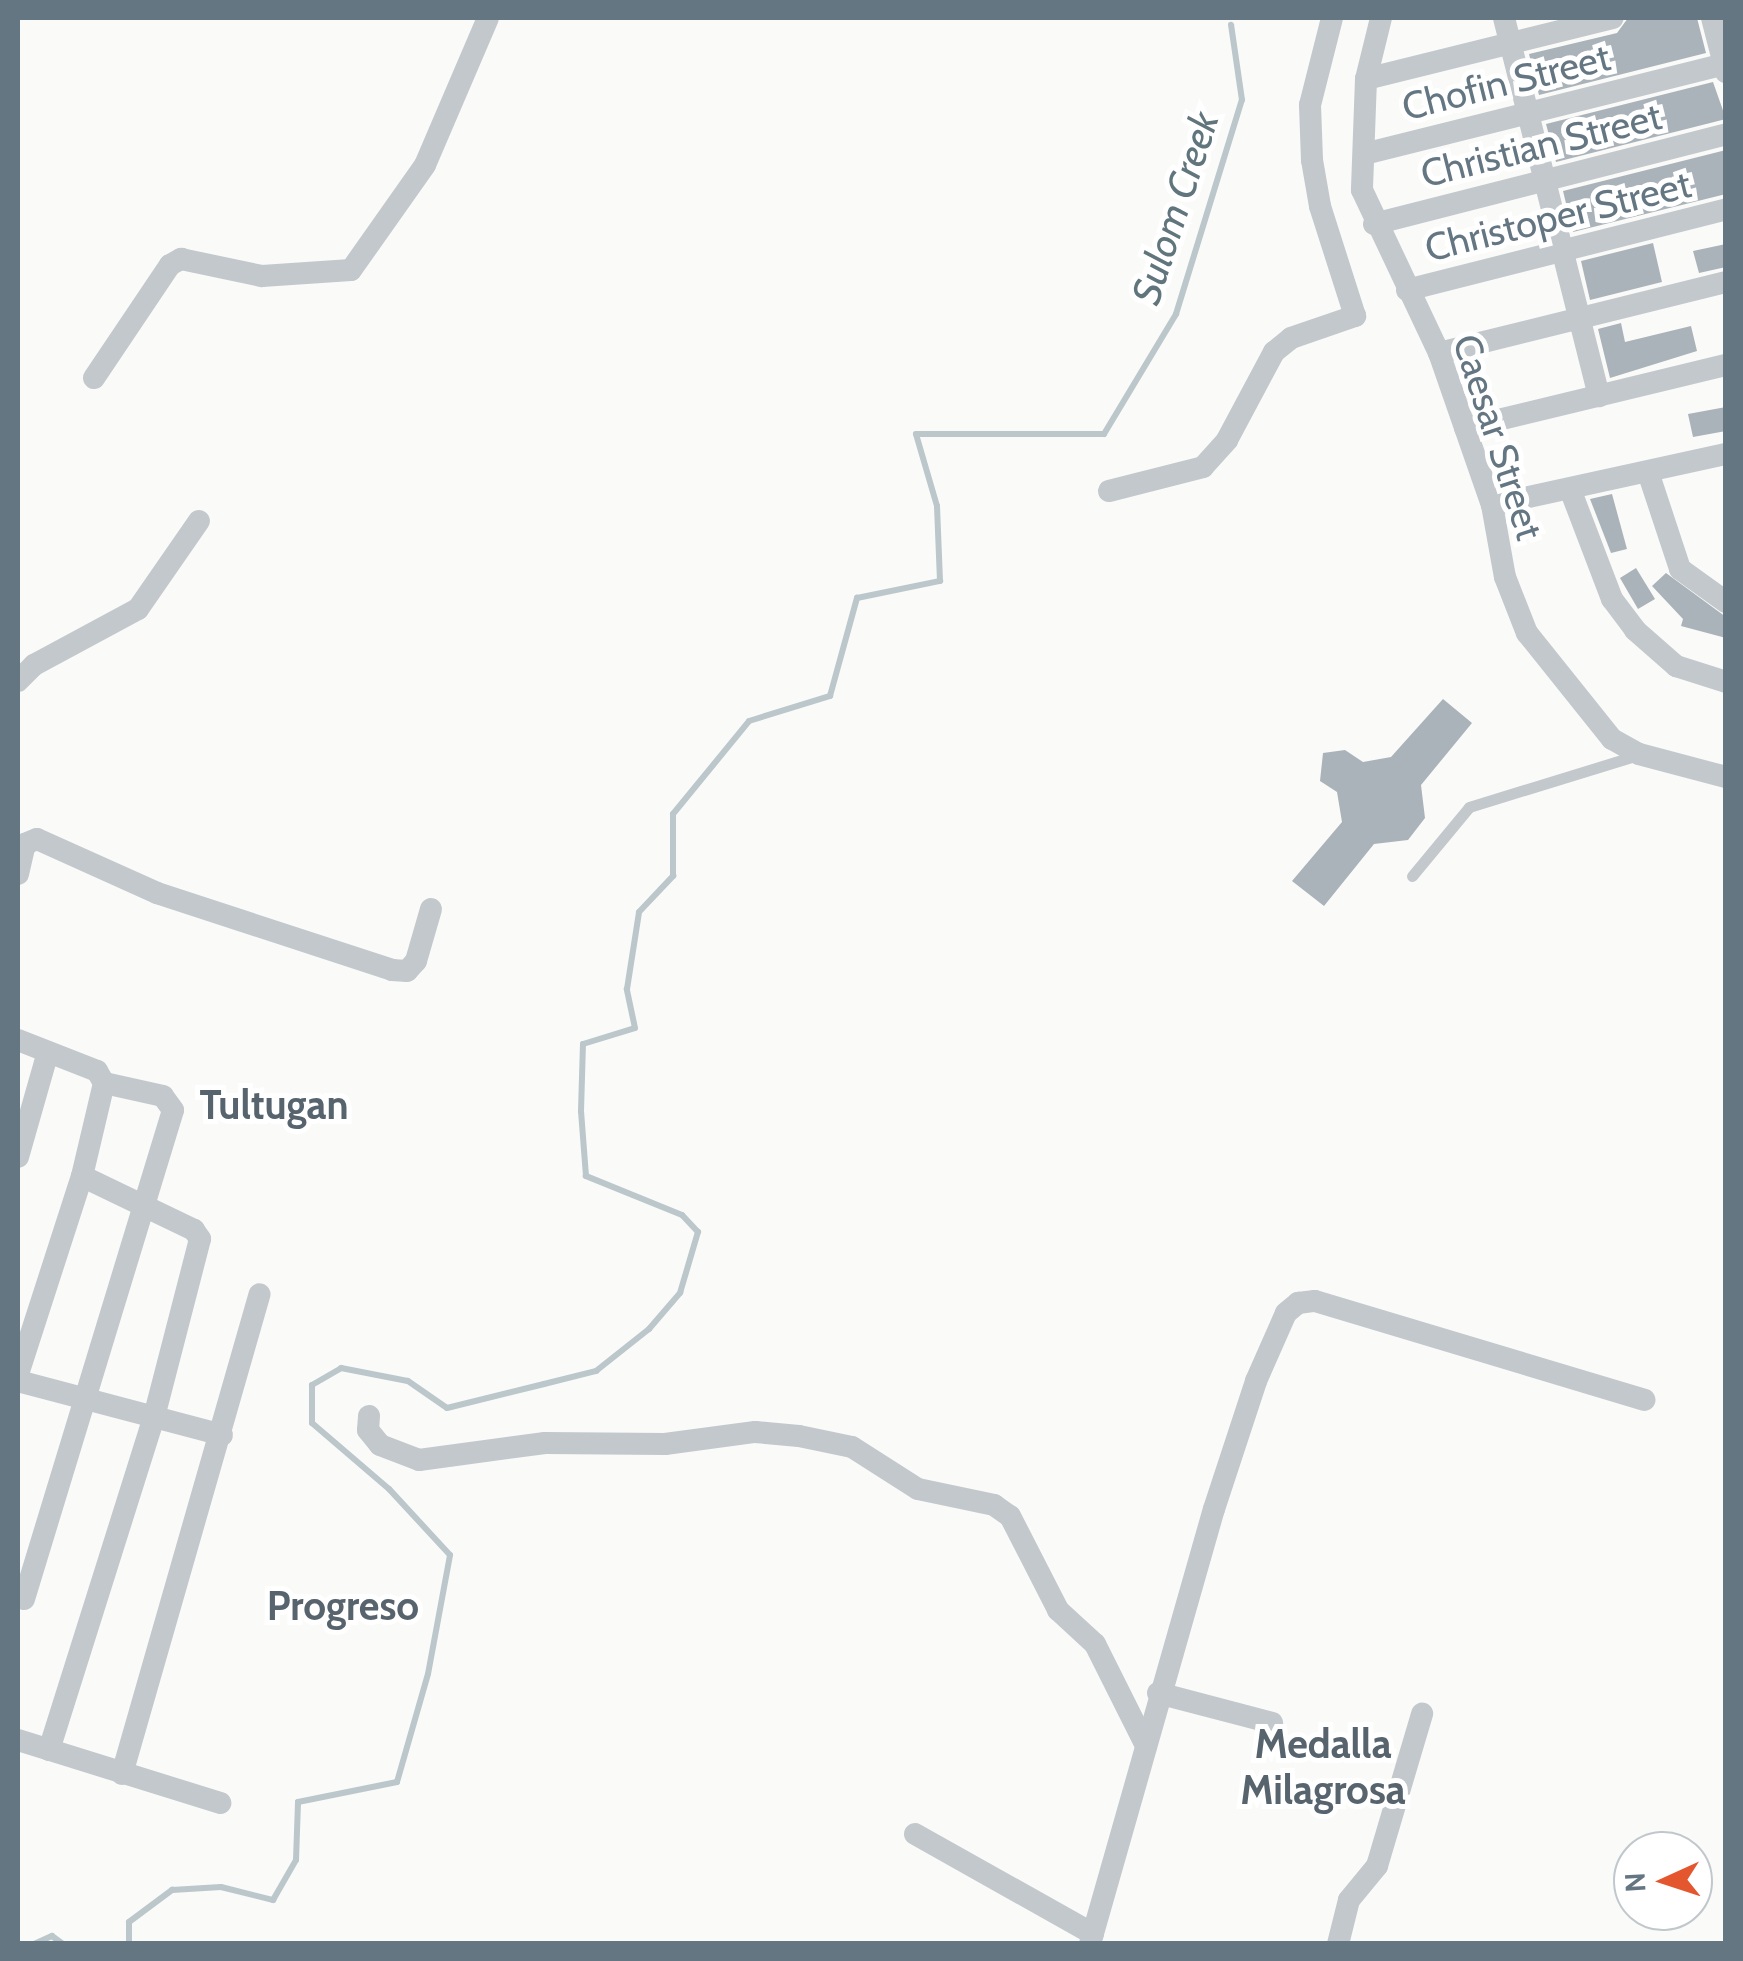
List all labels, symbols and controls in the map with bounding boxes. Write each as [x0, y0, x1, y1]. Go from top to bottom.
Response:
street label: Chofin Street [1397, 34, 1615, 130]
street label: Christian Street [1416, 93, 1666, 197]
water label: Sulom Creek [1121, 106, 1229, 310]
street label: Christoper Street [1420, 161, 1696, 271]
street label: Caesar Street [1443, 329, 1553, 545]
district label: Tultugan [199, 1081, 349, 1129]
district label: Progreso [267, 1582, 419, 1630]
district label: Medalla Milagrosa [1240, 1720, 1406, 1814]
north arrow [1613, 1831, 1713, 1931]
text: N [1618, 1872, 1653, 1893]

